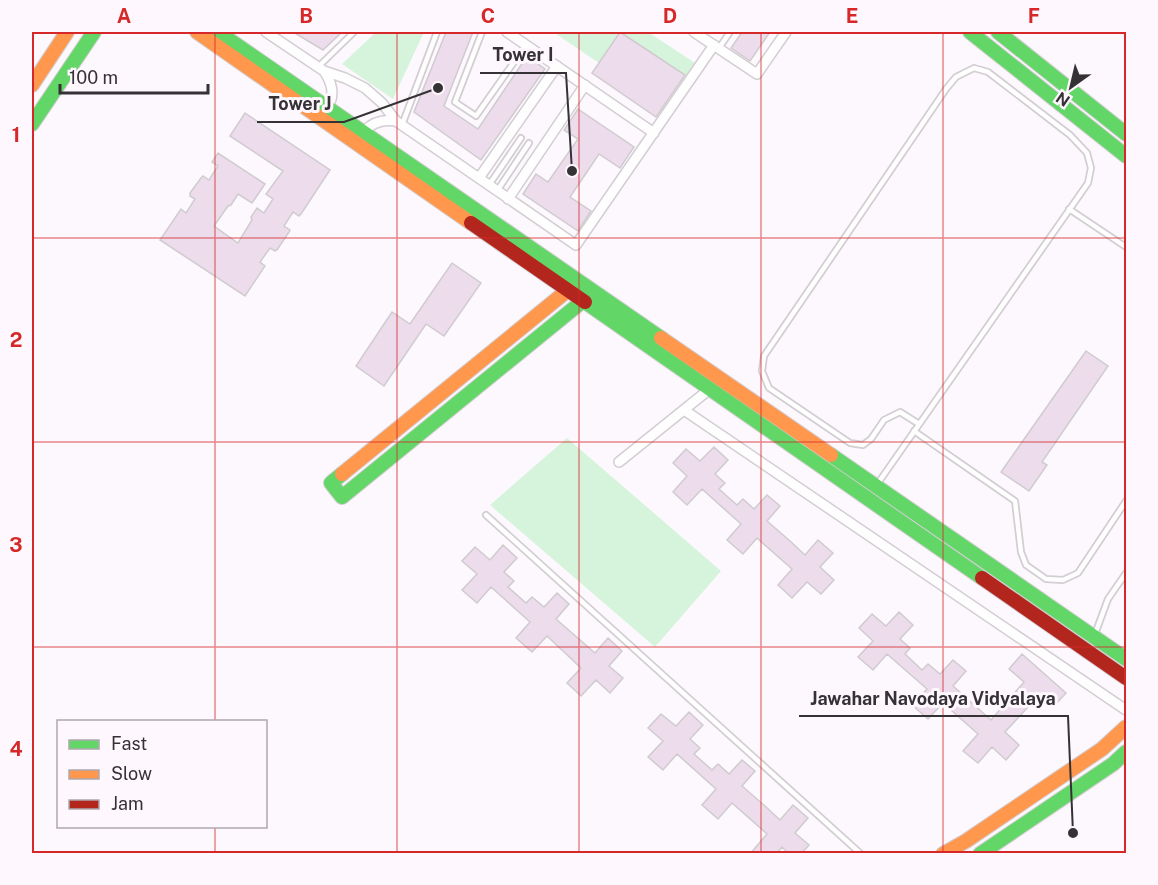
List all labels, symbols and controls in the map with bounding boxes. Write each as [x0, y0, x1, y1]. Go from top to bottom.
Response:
text: A [117, 4, 131, 28]
text: B [299, 4, 313, 28]
text: C [481, 4, 495, 28]
text: D [663, 4, 677, 28]
text: E [846, 4, 858, 28]
text: F [1028, 4, 1040, 28]
callout: Tower I [480, 37, 566, 73]
text: Tower I [492, 44, 554, 65]
scale bar [60, 57, 208, 95]
north arrow [1041, 57, 1101, 117]
text: 100 m [69, 67, 118, 88]
callout: Tower J [257, 86, 344, 122]
text: N [1052, 88, 1073, 110]
text: Tower J [269, 93, 331, 114]
text: 1 [12, 123, 20, 147]
text: 2 [10, 328, 22, 352]
text: 3 [9, 533, 23, 557]
callout: Jawahar Navodaya Vidyalaya [799, 680, 1068, 716]
text: Jawahar Navodaya Vidyalaya [810, 688, 1056, 709]
legend [57, 720, 267, 828]
text: Fast [111, 733, 147, 754]
text: 4 [9, 737, 23, 761]
text: Slow [111, 763, 152, 784]
text: Jam [111, 793, 144, 814]

